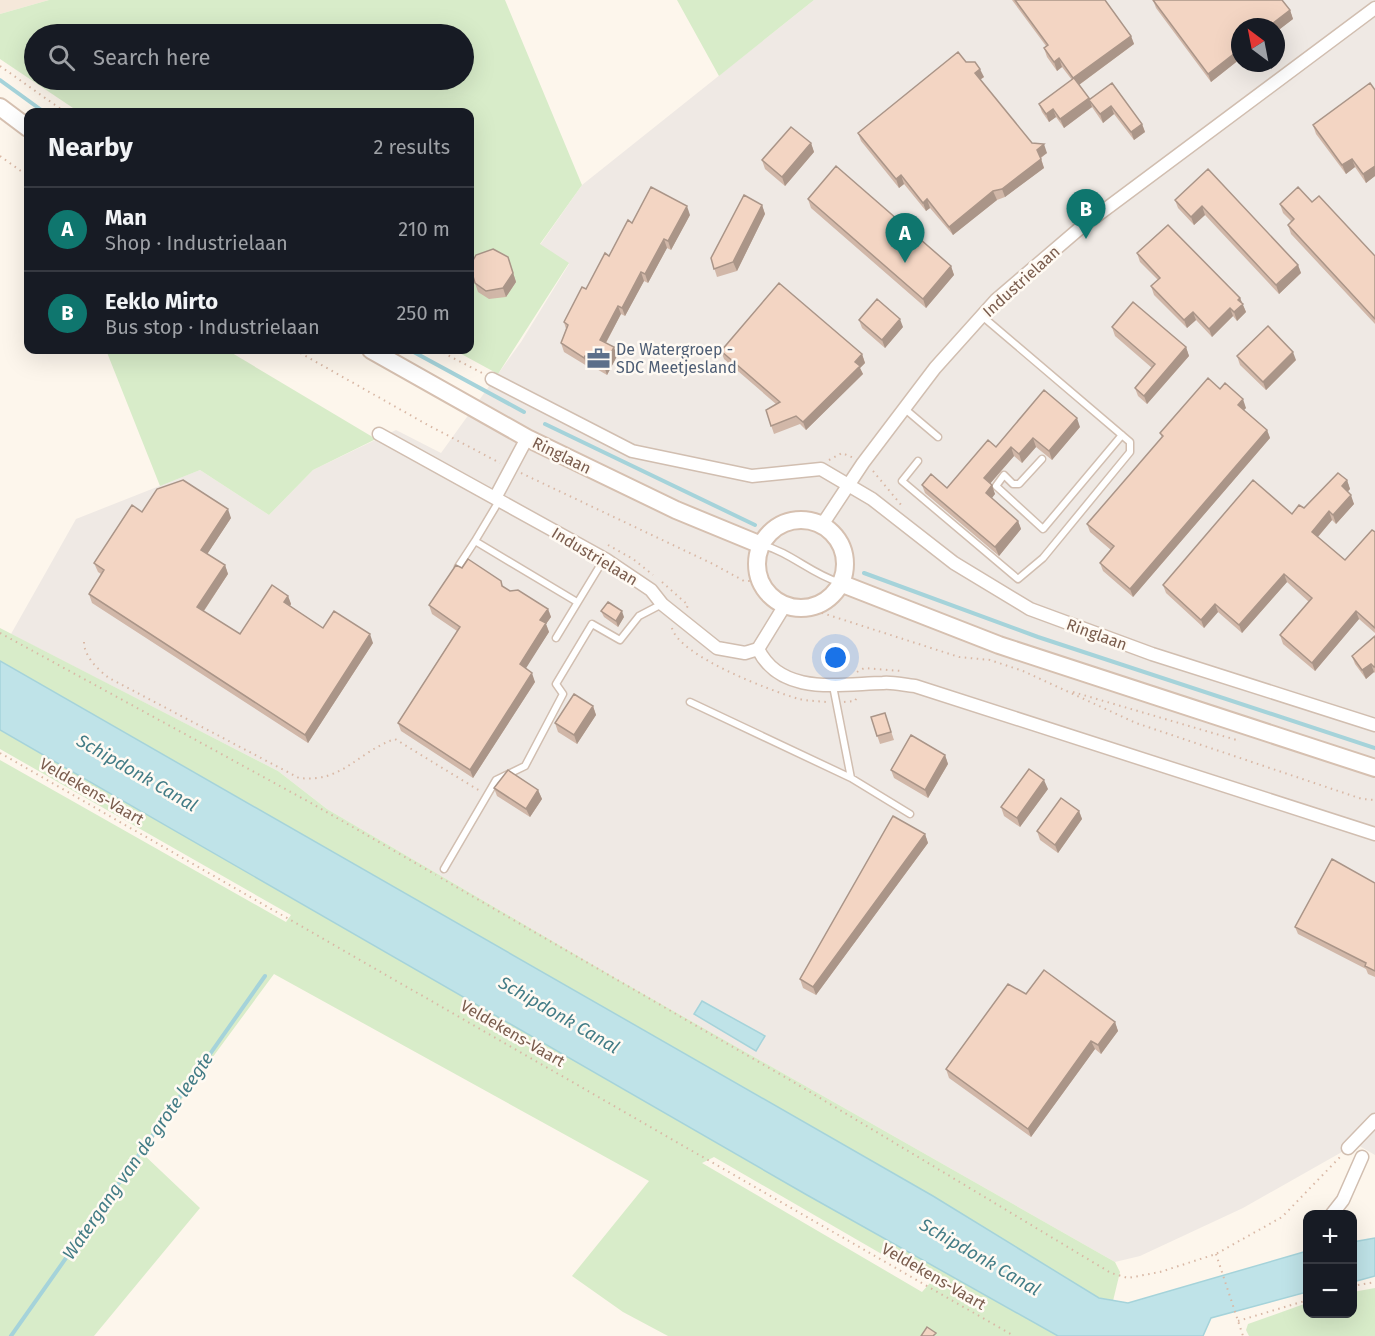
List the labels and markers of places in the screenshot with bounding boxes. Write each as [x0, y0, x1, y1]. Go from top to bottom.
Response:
pin: B [1066, 190, 1106, 239]
pin: A [886, 214, 924, 263]
place label: De Watergroep - SDC Meetjesland [616, 340, 737, 377]
office icon: De Watergroep - SDC Meetjesland [585, 345, 611, 371]

